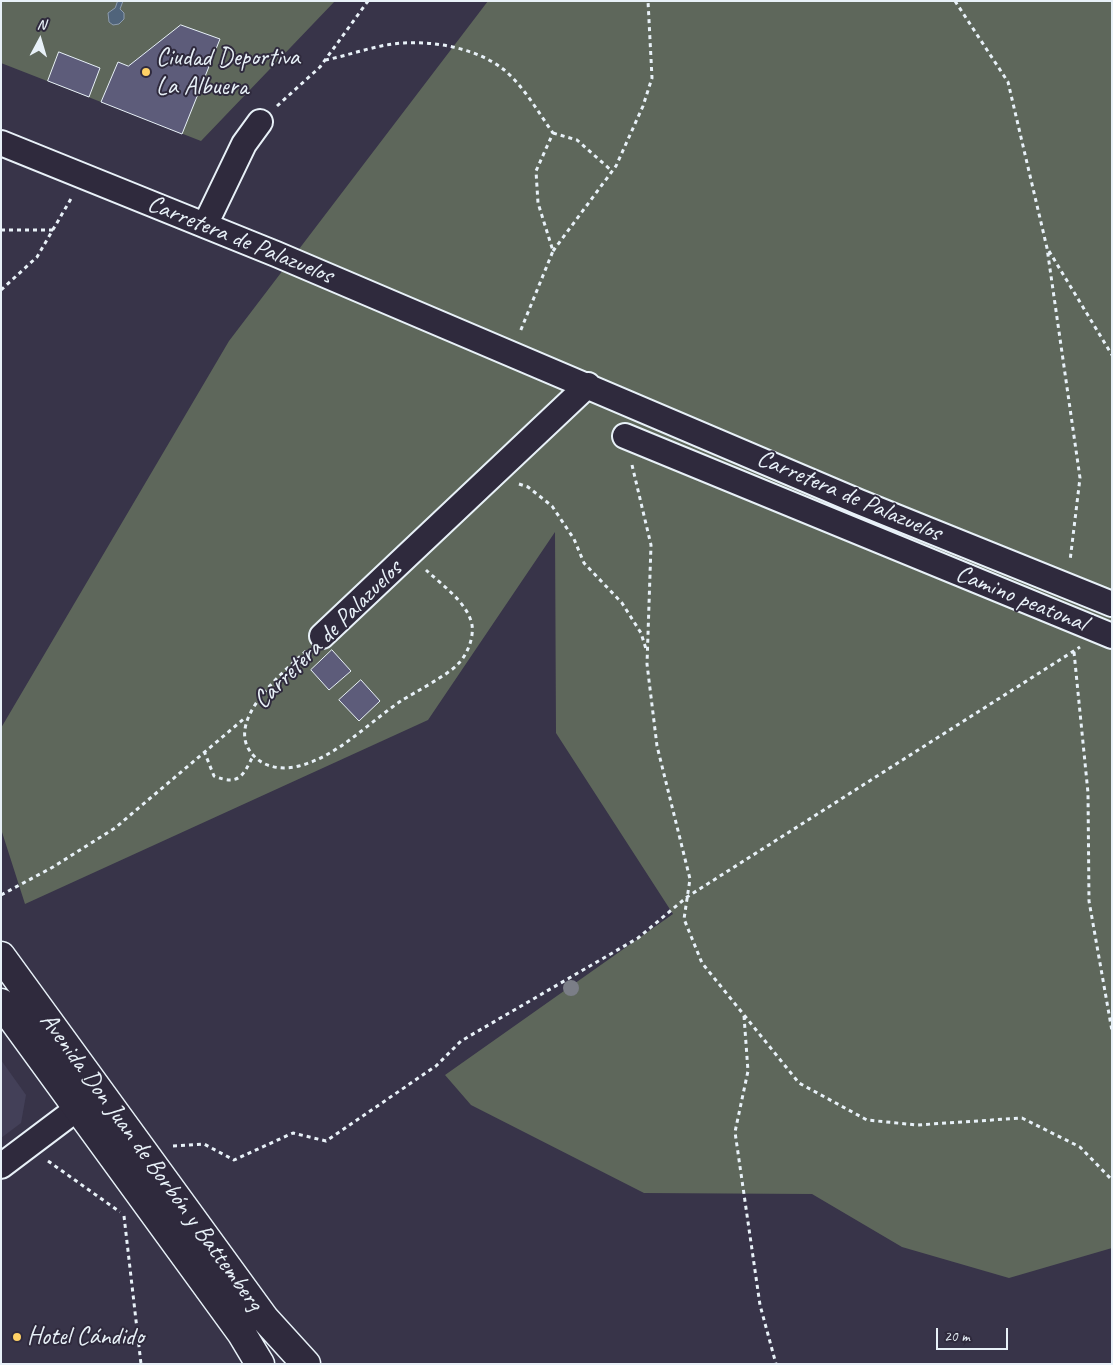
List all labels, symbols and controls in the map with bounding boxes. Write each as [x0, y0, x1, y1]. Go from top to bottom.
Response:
north arrow [15, 15, 65, 65]
text: N [36, 16, 47, 33]
place label: Ciudad Deportiva La Albuera [156, 43, 300, 102]
marker: Ciudad Deportiva La Albuera [140, 66, 152, 78]
street label: Carretera de Palazuelos [143, 189, 337, 291]
street label: Carretera de Palazuelos [752, 444, 946, 548]
street label: Carretera de Palazuelos [247, 554, 409, 716]
street label: Camino peatonal [951, 559, 1091, 639]
street label: Avenida Don Juan de Borbón y Battemberg [33, 1007, 269, 1317]
scale bar [938, 1318, 1010, 1350]
place label: Hotel Cándido [27, 1322, 144, 1352]
text: 20 m [944, 1327, 970, 1346]
marker: Hotel Cándido [11, 1331, 23, 1343]

